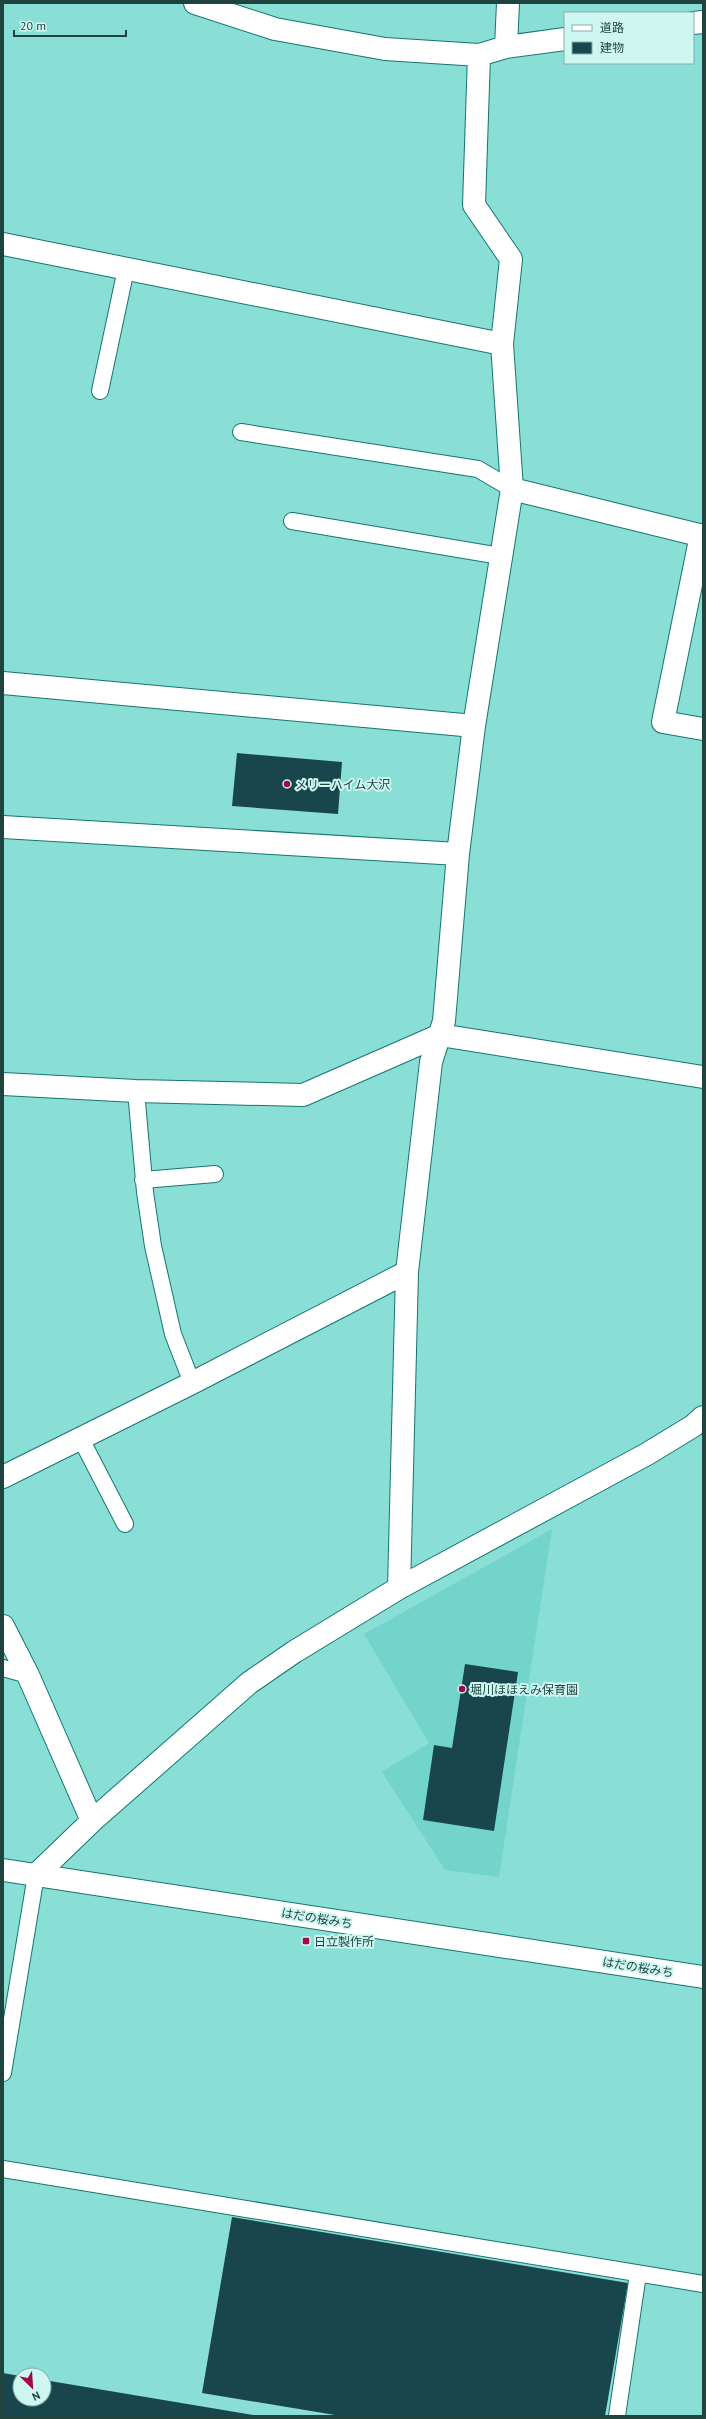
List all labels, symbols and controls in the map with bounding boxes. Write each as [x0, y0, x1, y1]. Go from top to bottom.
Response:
scale bar [14, 12, 126, 38]
legend [564, 12, 694, 64]
text: 20 m [20, 18, 46, 33]
text: 道路 [600, 20, 624, 35]
text: 建物 [600, 40, 624, 55]
place label: メリーハイム大沢 [295, 777, 390, 792]
marker: メリーハイム大沢 [282, 779, 292, 789]
place label: 堀川ほほえみ保育園 [470, 1682, 578, 1697]
marker: 堀川ほほえみ保育園 [457, 1684, 467, 1694]
street label: はだの桜みち [280, 1905, 354, 1931]
place label: 日立製作所 [314, 1934, 374, 1949]
marker: 日立製作所 [301, 1936, 311, 1946]
street label: はだの桜みち [601, 1954, 675, 1980]
north arrow [12, 2367, 52, 2407]
text: N [30, 2388, 42, 2404]

